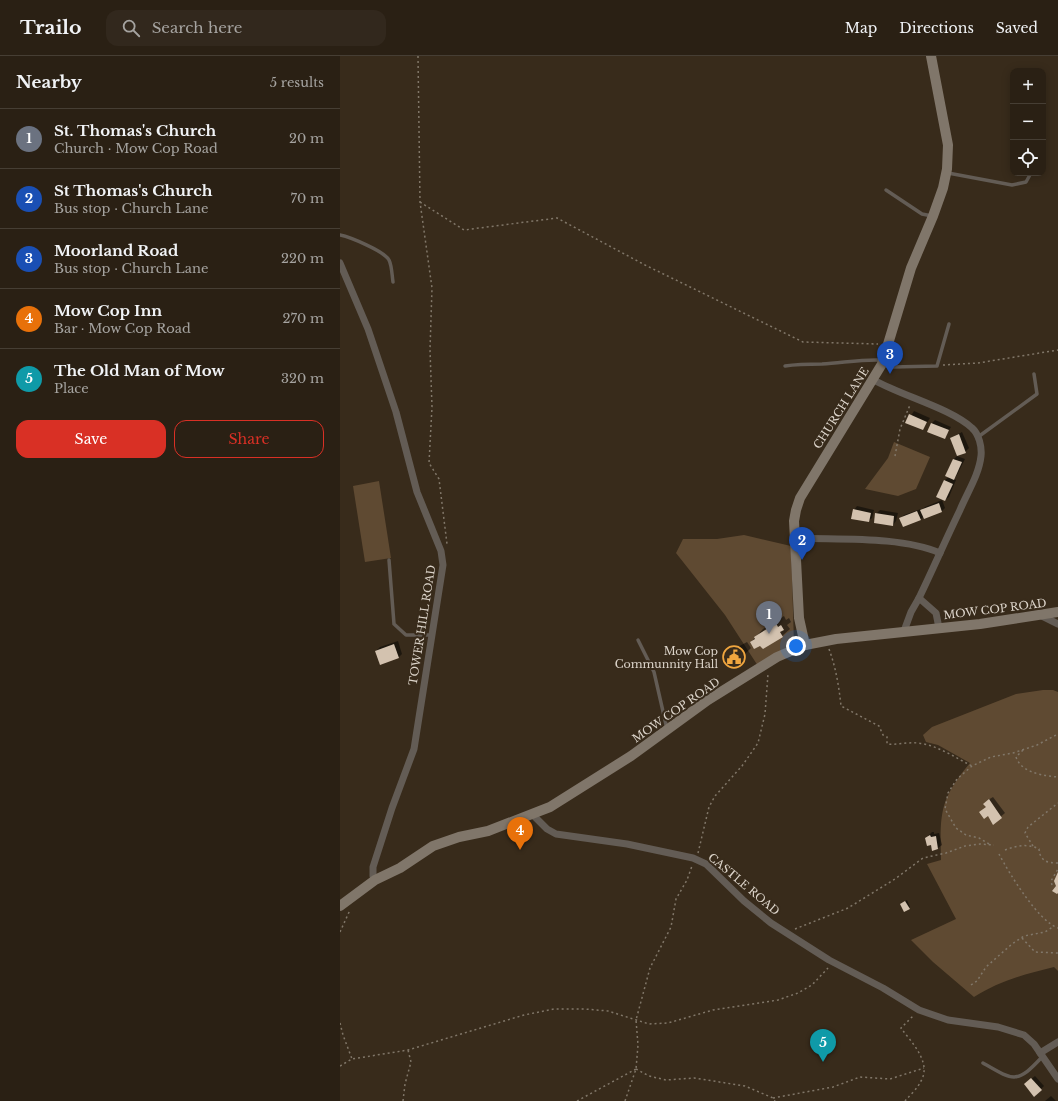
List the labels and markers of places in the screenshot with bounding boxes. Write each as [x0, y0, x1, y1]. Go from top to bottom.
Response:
pin: 3 [877, 341, 903, 374]
pin: 2 [789, 527, 815, 560]
pin: 1 [756, 601, 782, 634]
place label: Mow Cop Communnity Hall [615, 644, 718, 671]
public building icon: Mow Cop Communnity Hall [721, 644, 747, 670]
pin: 4 [507, 817, 533, 850]
pin: 5 [810, 1029, 836, 1062]

